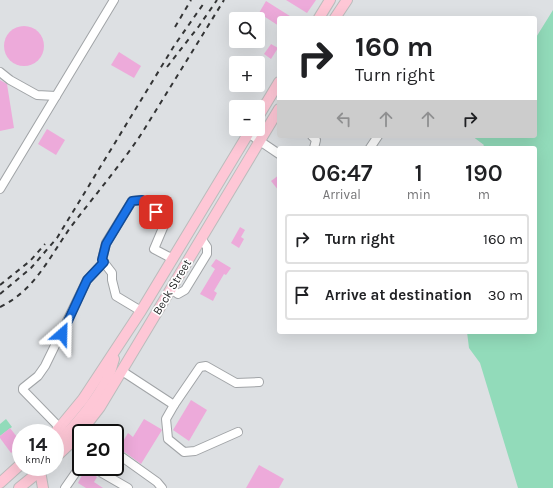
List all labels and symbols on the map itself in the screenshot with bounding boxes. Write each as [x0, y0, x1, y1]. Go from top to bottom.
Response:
pin [139, 195, 173, 229]
street label: Beck Street [150, 256, 194, 317]
position arrow [41, 313, 83, 355]
speed limit sign: 20 [72, 424, 124, 476]

